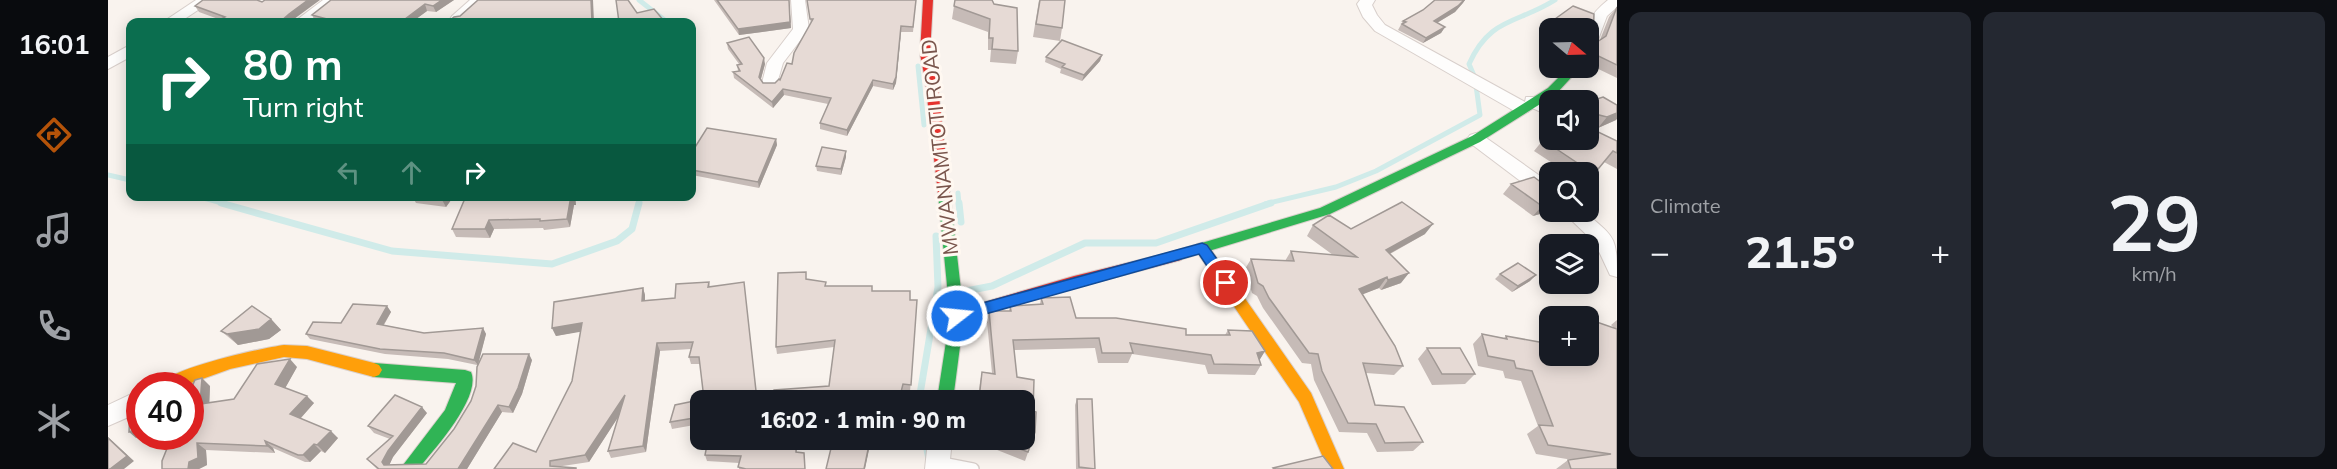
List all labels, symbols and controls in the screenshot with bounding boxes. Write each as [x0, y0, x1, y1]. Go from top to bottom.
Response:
north arrow [1539, 18, 1599, 78]
map controls [1539, 18, 1599, 366]
text: 16:01 [18, 27, 90, 61]
text: 80 m [243, 38, 343, 91]
street label: MWANAMTOTI ROAD [915, 38, 963, 256]
icon: right [144, 42, 222, 120]
text: Turn right [243, 90, 363, 124]
button: sound [1539, 90, 1599, 150]
icon: directions [33, 114, 75, 156]
icon: left [332, 156, 365, 189]
icon: ahead [395, 156, 428, 189]
icon: right [458, 156, 491, 189]
button: search [1539, 162, 1599, 222]
text: 29 [2107, 173, 2201, 271]
text: Climate [1650, 193, 1721, 218]
icon: music [33, 209, 75, 251]
text: 21.5° [1745, 223, 1855, 279]
text: − [1650, 231, 1670, 272]
text: + [1930, 231, 1950, 272]
button: layers [1539, 234, 1599, 294]
pin [1200, 257, 1251, 308]
text: km/h [2131, 261, 2177, 286]
icon: arrive [1209, 266, 1242, 299]
position arrow [925, 284, 989, 348]
icon: phone [33, 305, 75, 347]
button: + [1539, 306, 1599, 366]
speed limit sign: 40 [126, 372, 204, 450]
icon: climate [33, 400, 75, 442]
text: 16:02 · 1 min · 90 m [759, 406, 966, 434]

